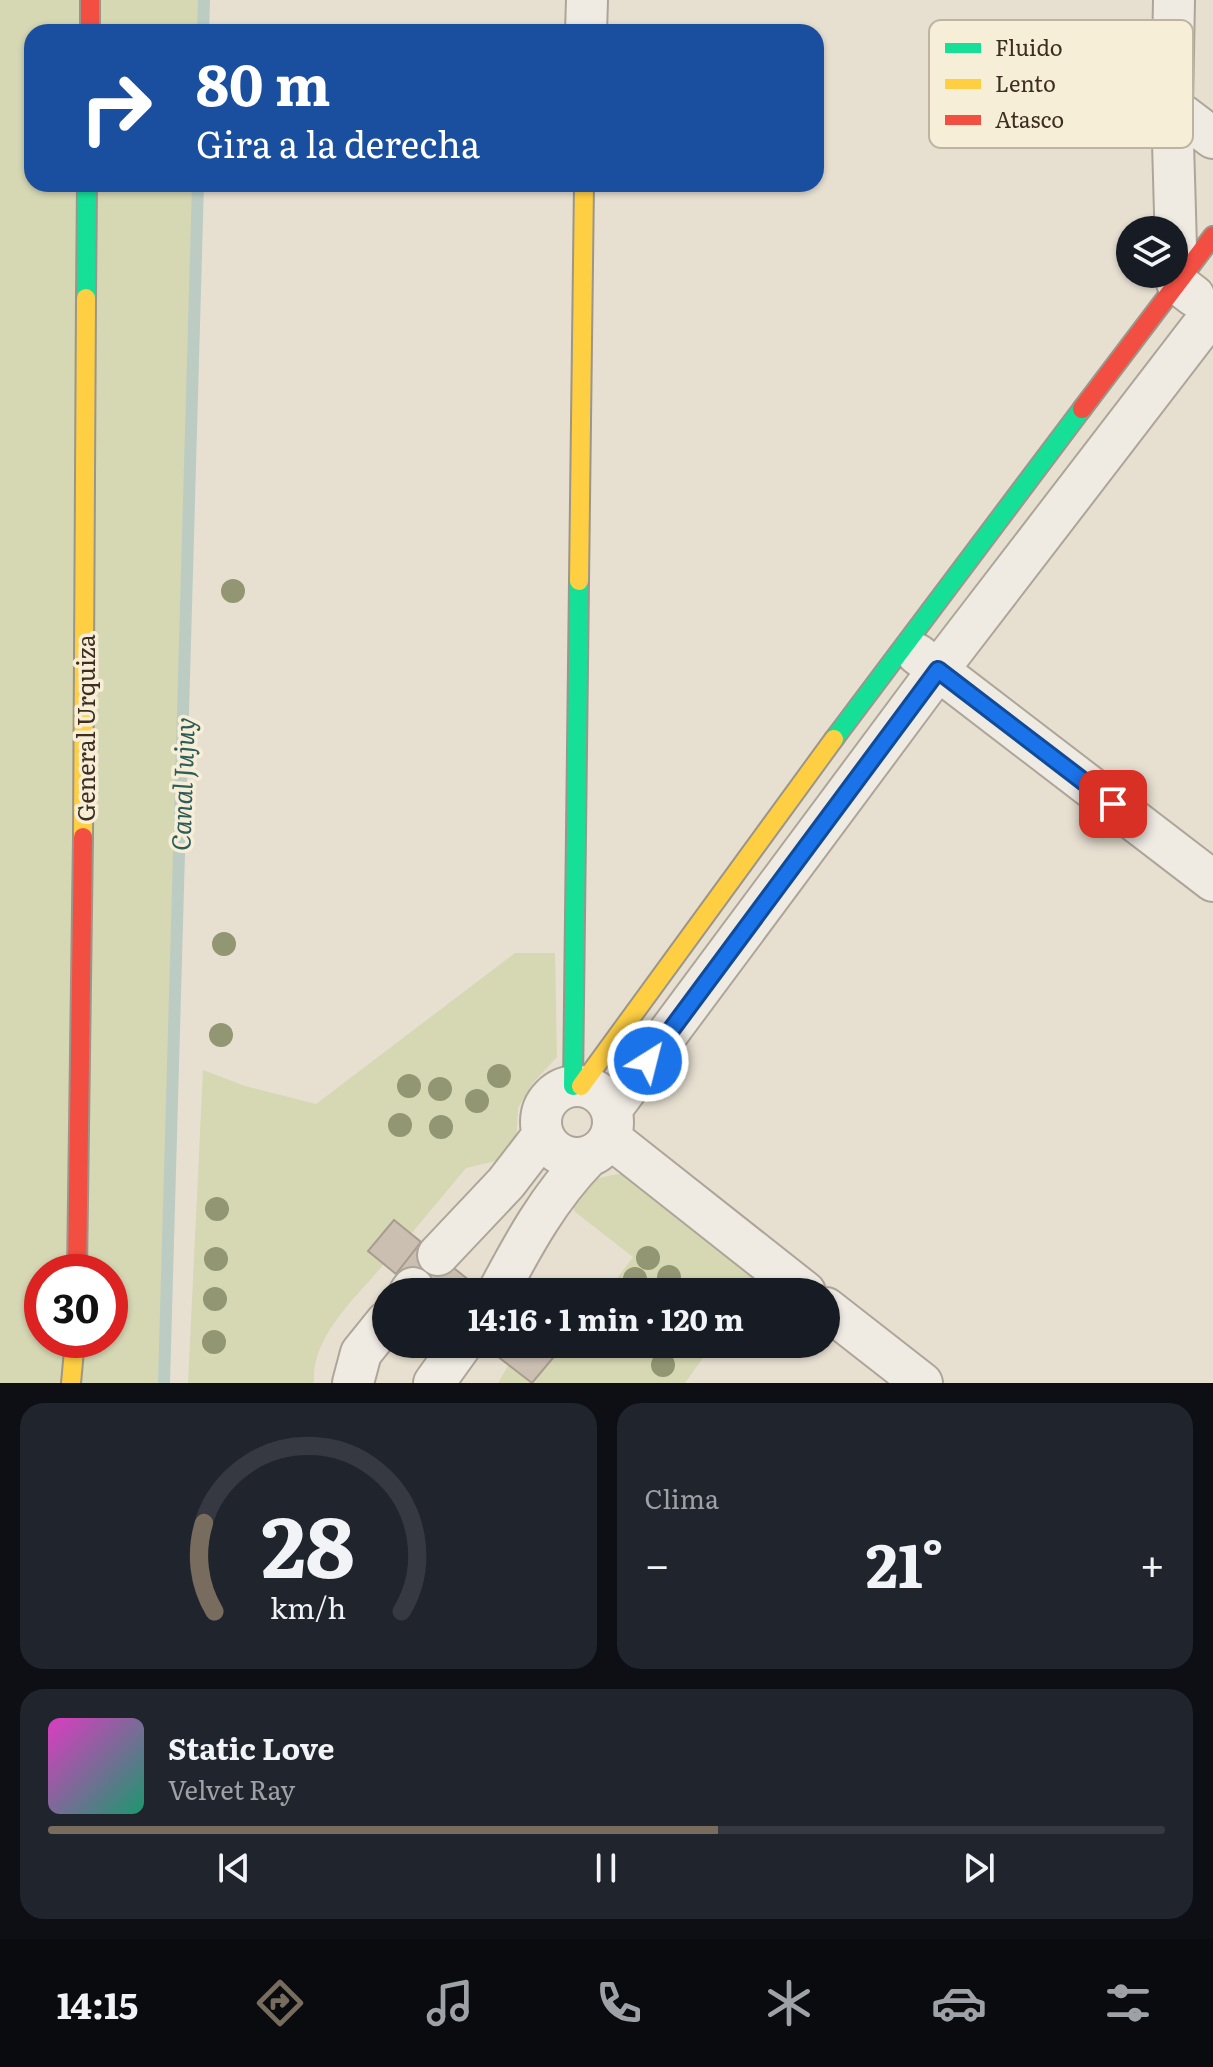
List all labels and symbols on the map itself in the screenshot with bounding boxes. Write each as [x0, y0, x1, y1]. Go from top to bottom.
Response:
legend [929, 20, 1193, 148]
text: Fluido [995, 30, 1063, 63]
text: Lento [995, 66, 1056, 99]
text: Atasco [995, 102, 1064, 135]
street label: General Urquiza [67, 634, 102, 822]
water label: Canal Jujuy [159, 716, 203, 852]
pin [1079, 770, 1147, 838]
position arrow [606, 1019, 690, 1103]
speed limit sign: 30 [24, 1254, 128, 1358]

